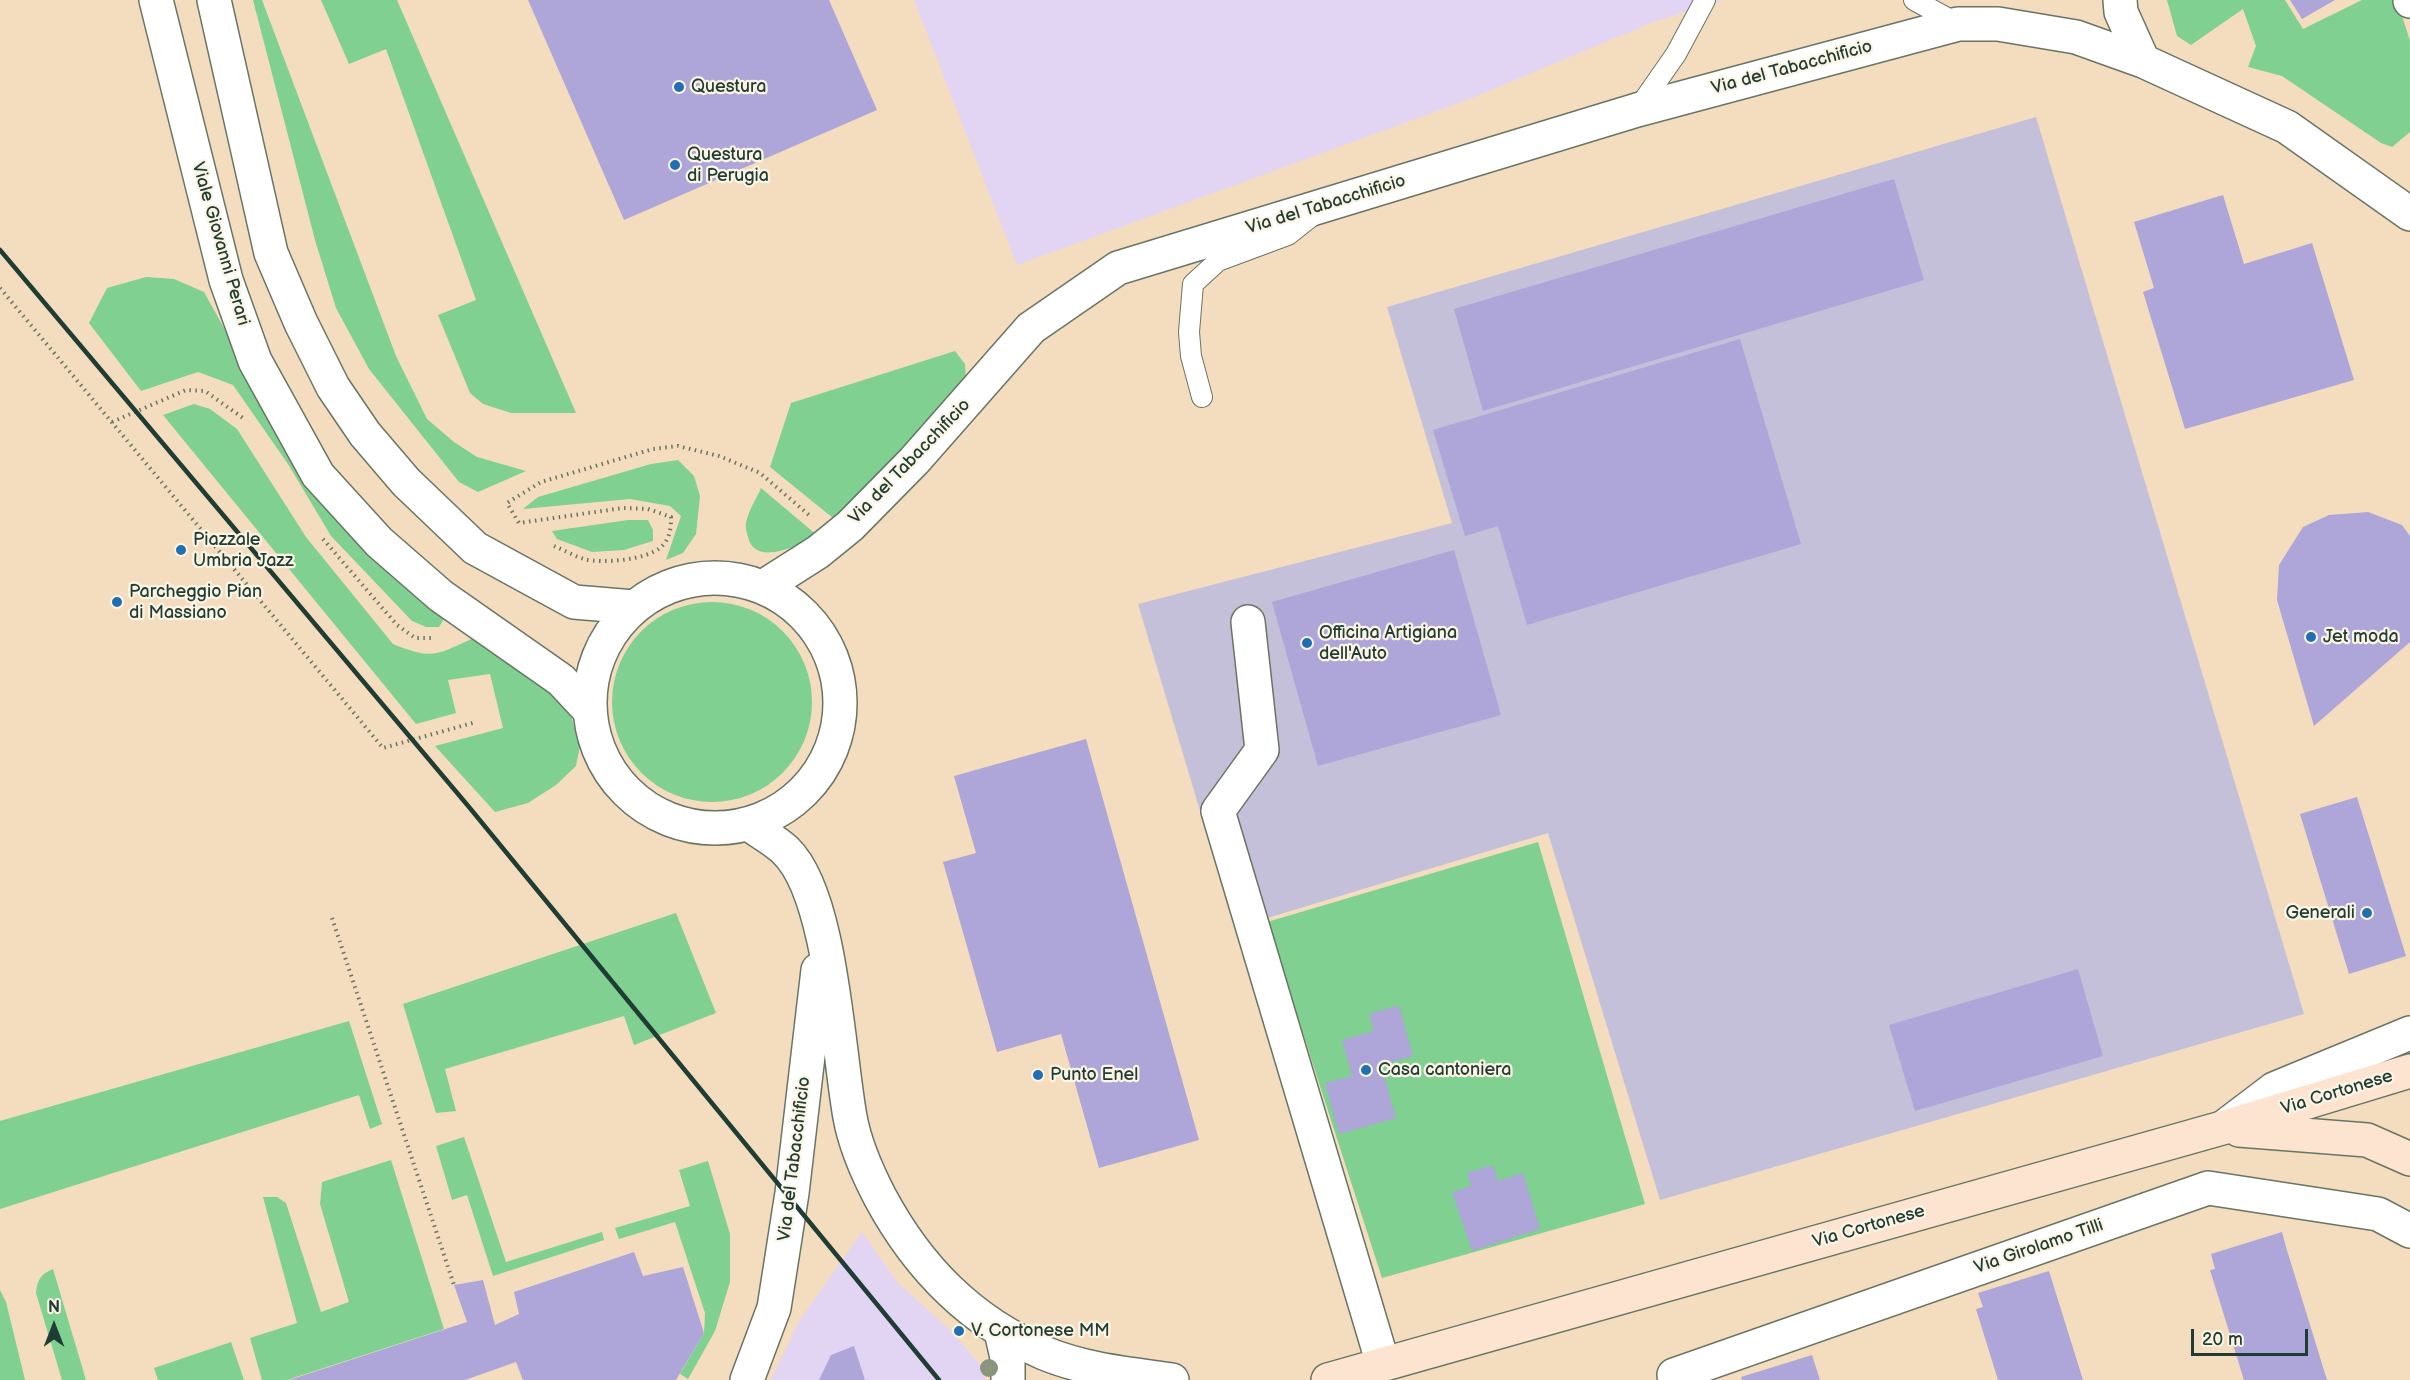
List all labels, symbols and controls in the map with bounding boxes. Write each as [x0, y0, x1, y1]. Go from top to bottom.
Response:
street label: Via del Tabacchificio [1709, 36, 1875, 100]
place label: Questura [691, 76, 766, 98]
marker: Questura [672, 80, 686, 94]
place label: Questura di Perugia [687, 144, 769, 186]
marker: Questura di Perugia [668, 158, 682, 172]
street label: Viale Giovanni Perari [186, 160, 254, 328]
street label: Via del Tabacchificio [1244, 170, 1408, 240]
street label: Via del Tabacchificio [845, 395, 975, 529]
place label: Piazzale Umbria Jazz [193, 529, 294, 572]
marker: Piazzale Umbria Jazz [174, 543, 188, 557]
place label: Parcheggio Pian di Massiano [129, 581, 262, 624]
marker: Parcheggio Pian di Massiano [110, 595, 124, 609]
place label: Officina Artigiana dell'Auto [1319, 622, 1457, 664]
place label: Jet moda [2323, 626, 2399, 648]
marker: Jet moda [2304, 630, 2318, 644]
marker: Officina Artigiana dell'Auto [1300, 636, 1314, 650]
place label: Generali [2285, 902, 2355, 924]
marker: Generali [2360, 906, 2374, 920]
place label: Casa cantoniera [1378, 1059, 1511, 1081]
marker: Casa cantoniera [1359, 1063, 1373, 1077]
place label: Punto Enel [1050, 1064, 1138, 1086]
street label: Via Cortonese [2279, 1066, 2395, 1120]
marker: Punto Enel [1031, 1068, 1045, 1082]
street label: Via del Tabacchificio [774, 1075, 816, 1243]
street label: Via Cortonese [1810, 1201, 1928, 1253]
street label: Via Girolamo Tilli [1972, 1215, 2106, 1279]
north arrow [24, 1296, 84, 1356]
text: N [48, 1298, 60, 1317]
scale bar [2194, 1317, 2311, 1355]
place label: V. Cortonese MM [971, 1320, 1110, 1342]
marker: V. Cortonese MM [952, 1324, 966, 1338]
text: 20 m [2202, 1329, 2243, 1350]

